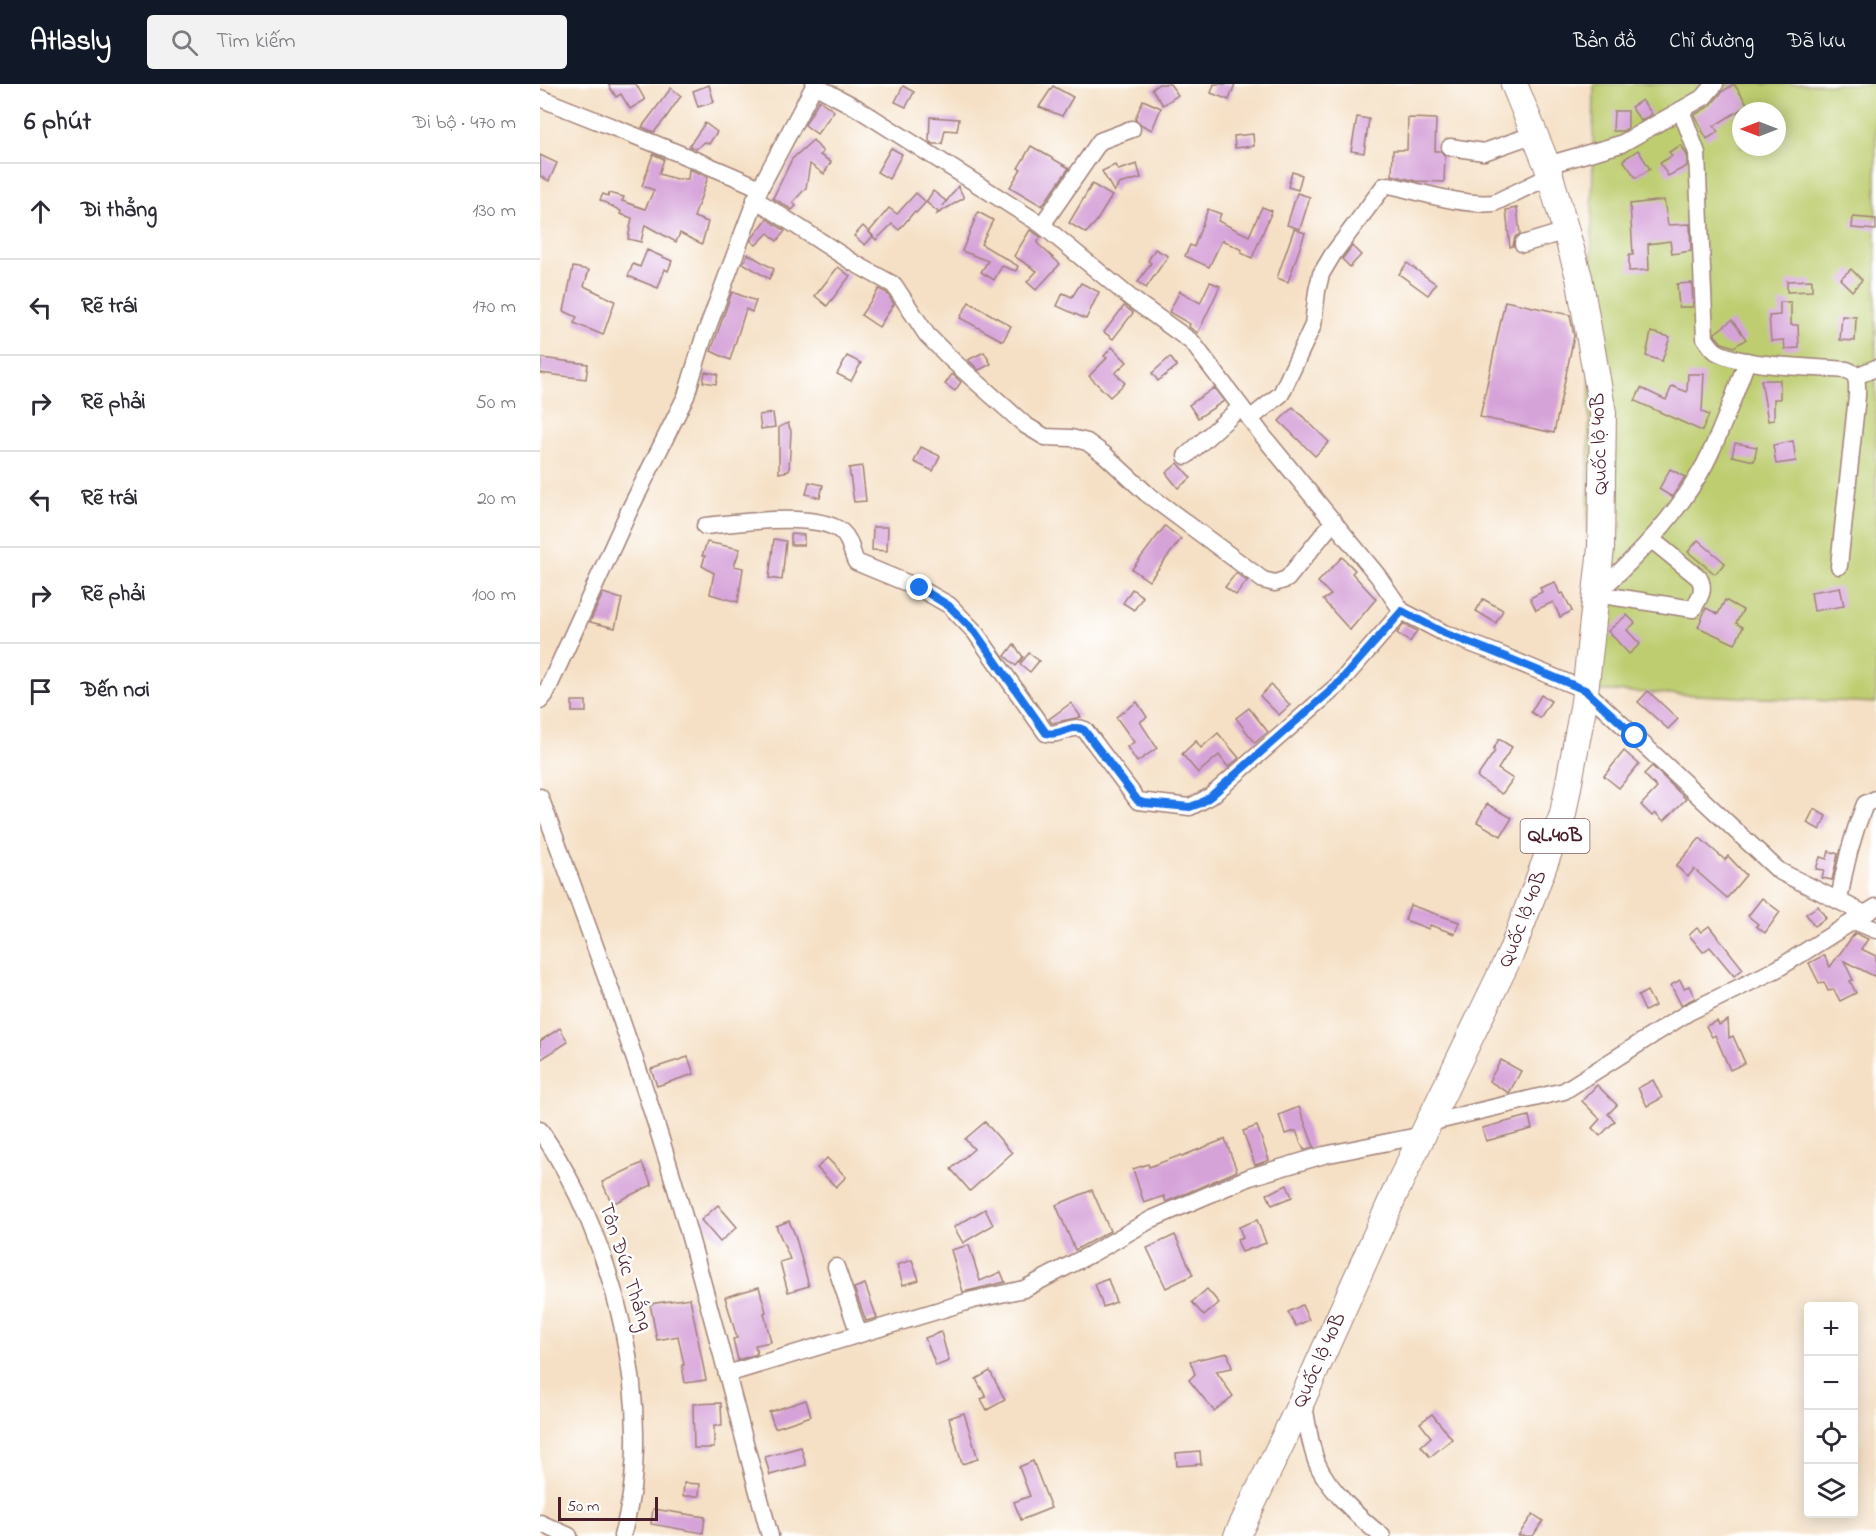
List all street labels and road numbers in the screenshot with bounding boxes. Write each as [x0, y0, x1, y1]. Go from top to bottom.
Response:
street label: Quốc lộ 40B [1583, 393, 1617, 495]
road number: QL.40B [1520, 819, 1590, 853]
street label: Quốc lộ 40B [1491, 867, 1555, 973]
street label: Tôn Đức Thắng [588, 1199, 660, 1335]
street label: Quốc lộ 40B [1285, 1308, 1354, 1413]

